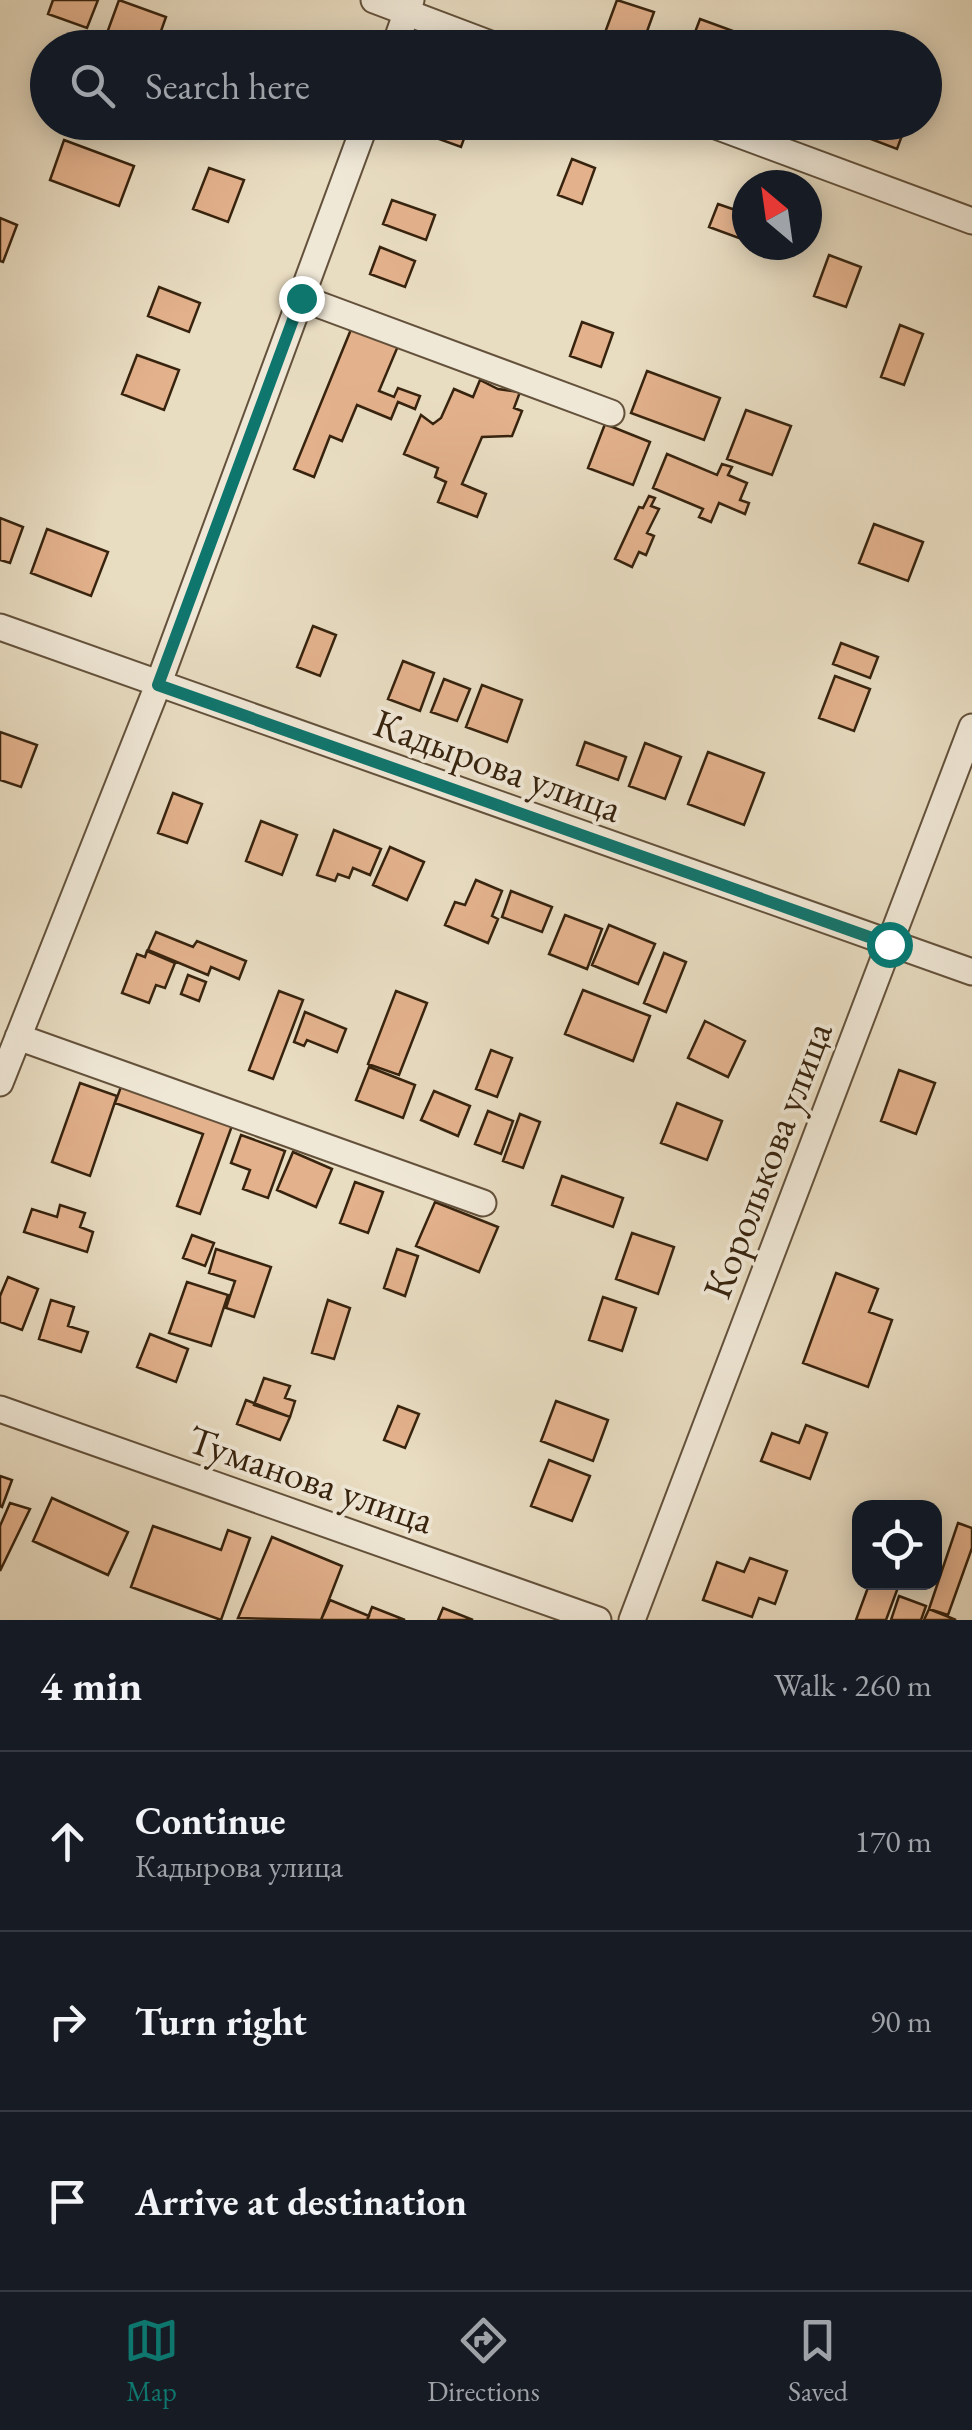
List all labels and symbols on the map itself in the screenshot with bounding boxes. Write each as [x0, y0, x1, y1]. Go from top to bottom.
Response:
north arrow [732, 170, 822, 260]
route end [279, 276, 325, 322]
street label: Кадырова улица [367, 696, 629, 834]
route start [867, 922, 913, 968]
street label: Королькова улица [690, 1014, 844, 1306]
street label: Туманова улица [181, 1413, 441, 1545]

